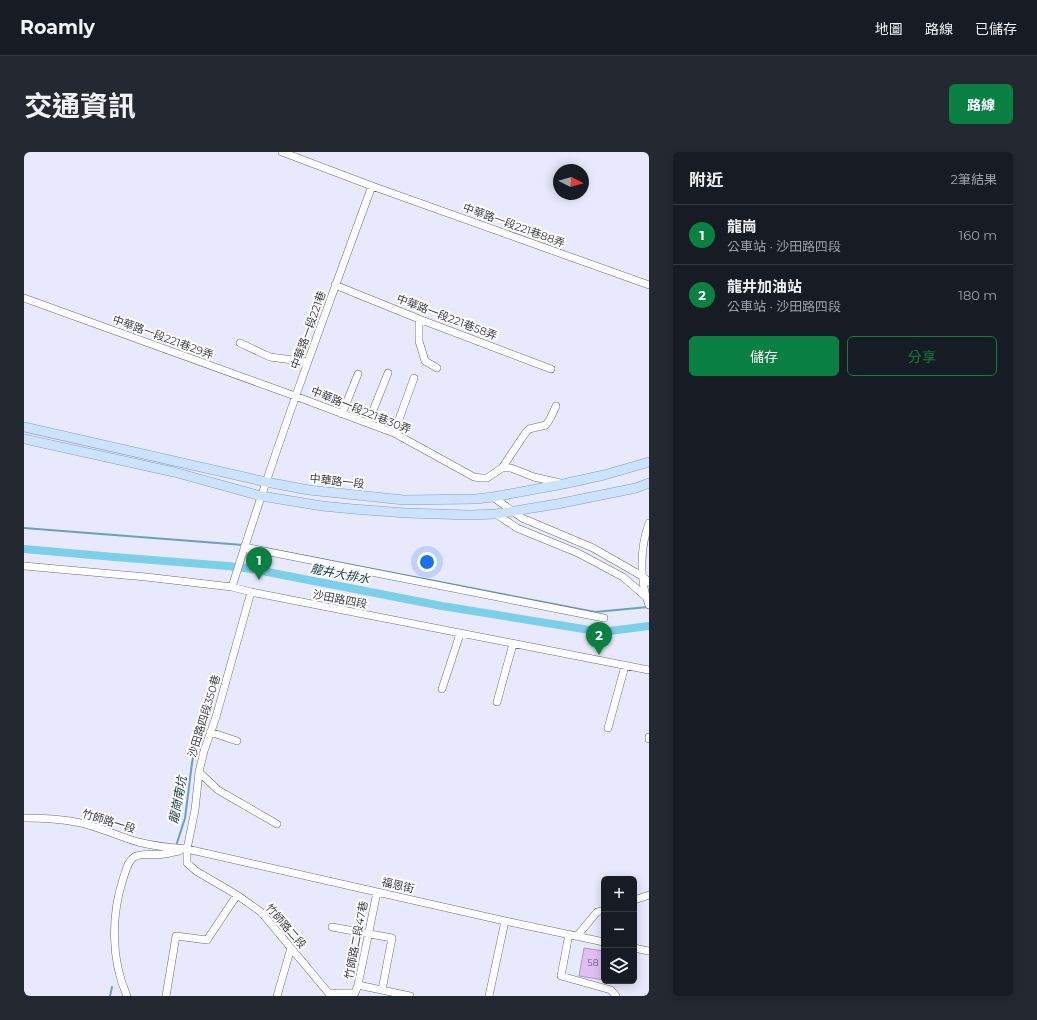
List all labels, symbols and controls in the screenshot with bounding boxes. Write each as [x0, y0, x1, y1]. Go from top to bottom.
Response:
text: Roamly [20, 16, 95, 39]
text: 地圖 [875, 20, 903, 38]
text: 路線 [925, 20, 953, 38]
text: 已儲存 [975, 20, 1017, 38]
button: 路線 [949, 84, 1013, 124]
text: 交通資訊 [24, 89, 136, 123]
north arrow [553, 164, 589, 200]
text: 附近 [689, 170, 723, 190]
text: 2筆結果 [951, 171, 997, 187]
street label: 中華路一段221巷88弄 [461, 200, 567, 250]
text: 龍崗 [727, 217, 757, 236]
text: 1 [699, 227, 705, 243]
text: 160 m [959, 227, 997, 243]
text: 公車站 · 沙田路四段 [727, 238, 841, 254]
text: 龍井加油站 [727, 277, 802, 296]
text: 2 [698, 287, 706, 303]
text: 180 m [958, 287, 997, 303]
street label: 中華路一段221巷 [287, 289, 329, 371]
street label: 中華路一段221巷58弄 [395, 291, 499, 343]
text: 公車站 · 沙田路四段 [727, 298, 841, 314]
street label: 中華路一段221巷29弄 [111, 312, 215, 362]
button: 儲存 [689, 336, 839, 376]
button: 分享 [847, 336, 997, 376]
street label: 中華路一段221巷30弄 [309, 383, 413, 437]
street label: 中華路一段 [309, 471, 365, 491]
pin: 1 [246, 547, 272, 580]
your location [417, 552, 437, 572]
water label: 龍井大排水 [309, 560, 372, 587]
street label: 沙田路四段 [312, 587, 368, 611]
pin: 2 [586, 622, 612, 655]
street label: 沙田路四段350巷 [185, 673, 223, 759]
water label: 龍崗南坑 [166, 773, 190, 825]
street label: 竹師路一段 [81, 806, 137, 836]
street label: 福恩街 [380, 874, 416, 896]
map controls [601, 876, 637, 984]
button: + [601, 876, 637, 912]
street label: 竹師路二段47巷 [342, 900, 370, 980]
street label: 竹師路二段 [263, 901, 309, 951]
button: − [601, 912, 637, 948]
button: layers [601, 948, 637, 984]
house number: 58 [588, 957, 599, 968]

